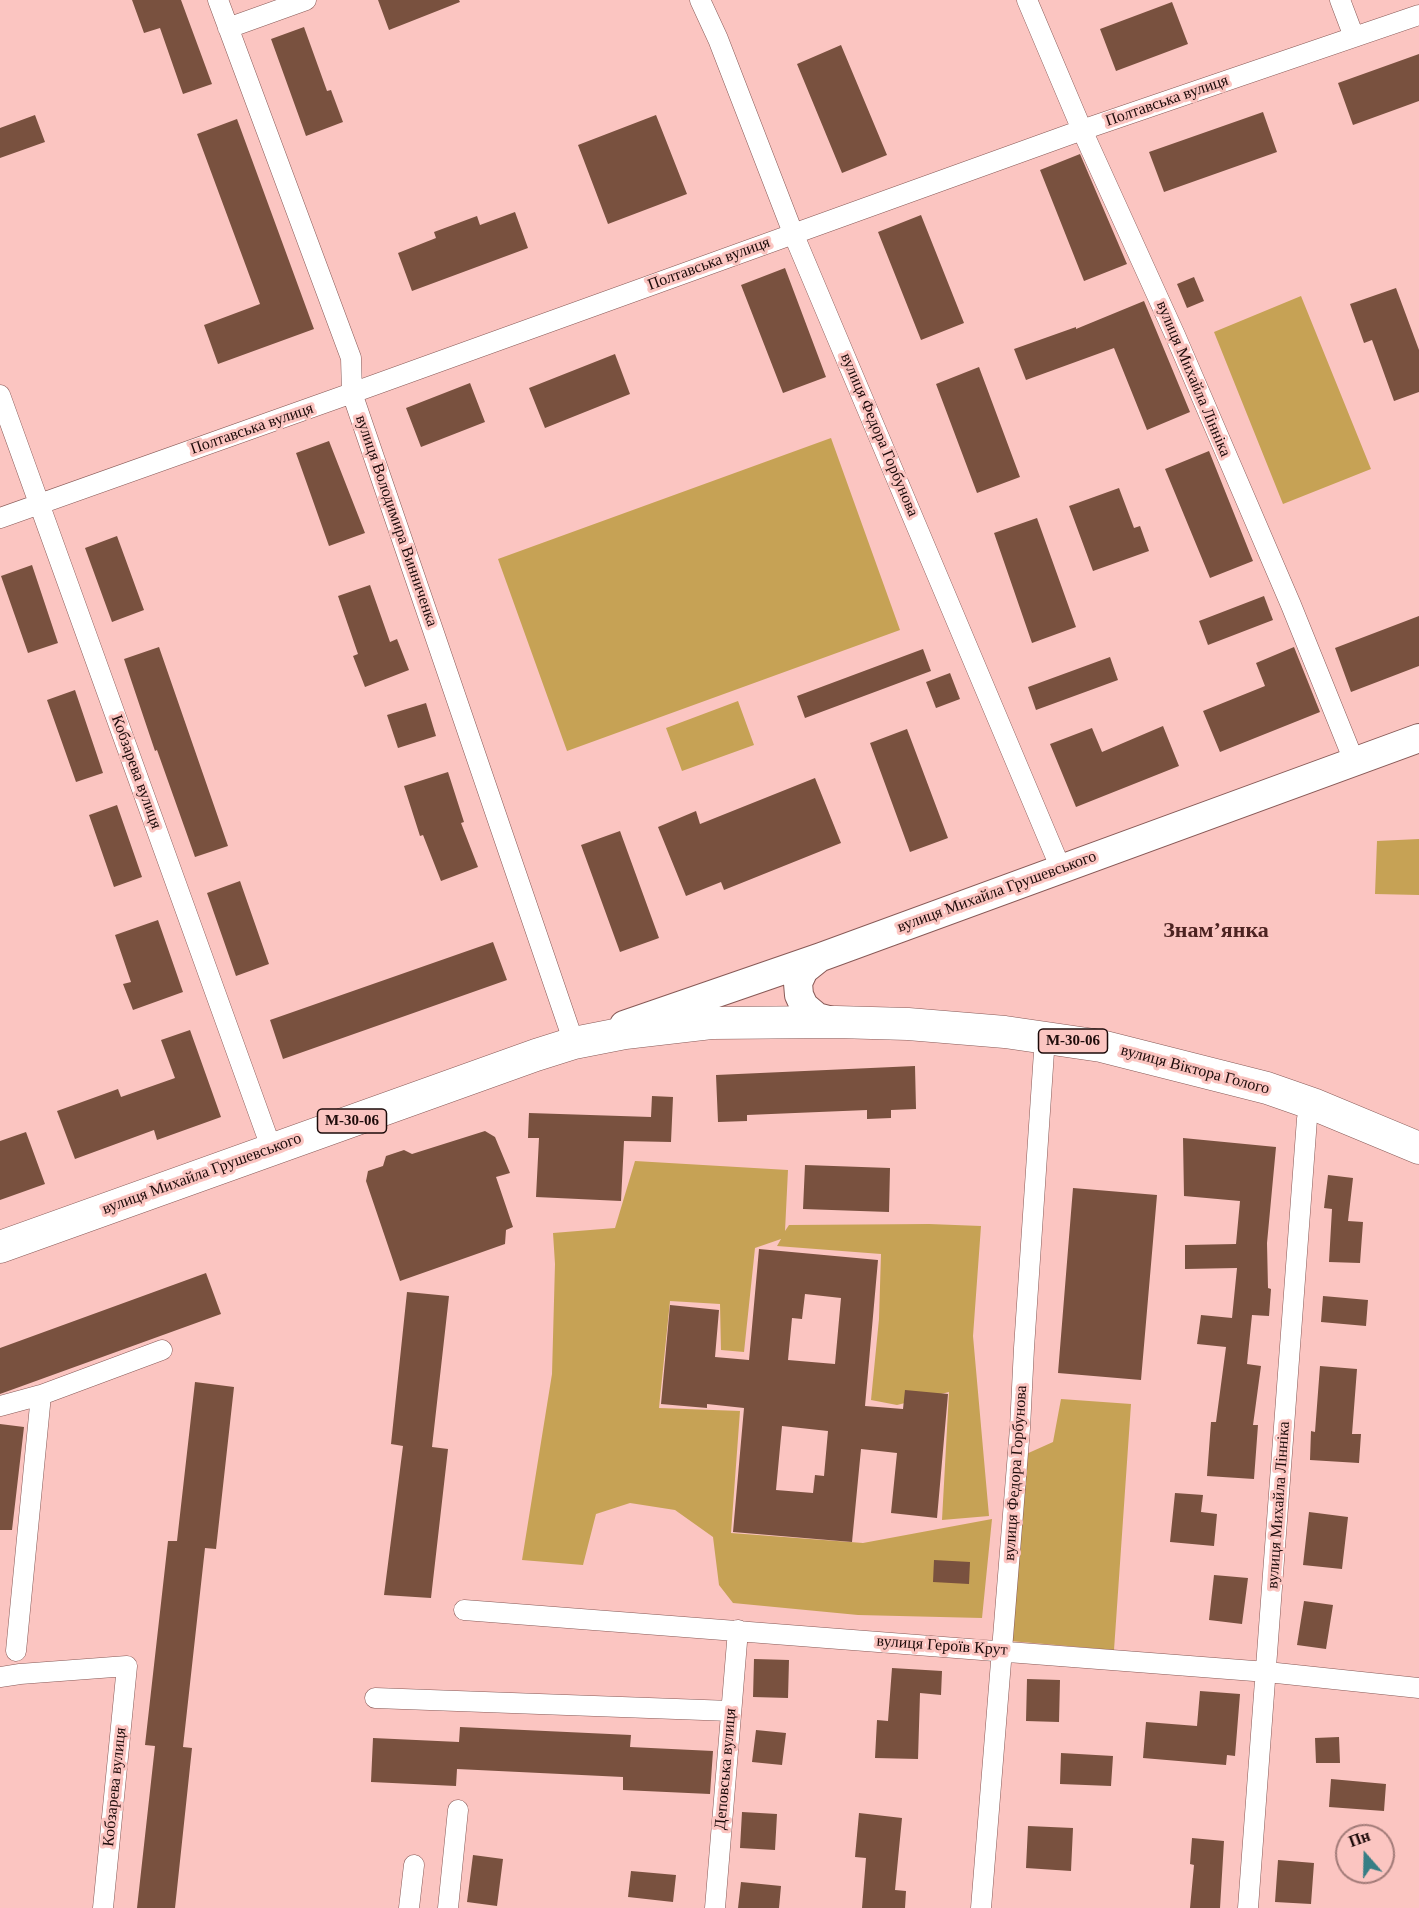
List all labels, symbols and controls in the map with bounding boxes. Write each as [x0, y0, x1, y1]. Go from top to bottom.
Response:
street label: Полтавська вулиця [1103, 71, 1231, 131]
street label: Полтавська вулиця [645, 233, 773, 295]
street label: вулиця Михайла Лінніка [1151, 298, 1235, 460]
street label: вулиця Федора Горбунова [836, 350, 922, 520]
street label: Полтавська вулиця [188, 399, 316, 459]
street label: вулиця Володимира Винниченка [351, 413, 441, 629]
street label: Кобзарева вулиця [106, 712, 166, 832]
street label: вулиця Михайла Грушевського [895, 847, 1099, 937]
district label: Знам’янка [1163, 918, 1269, 944]
road number: М-30-06 [1038, 1029, 1108, 1053]
street label: вулиця Віктора Голого [1119, 1041, 1271, 1099]
road number: М-30-06 [318, 1109, 386, 1133]
street label: вулиця Михайла Грушевського [100, 1129, 304, 1219]
street label: вулиця Федора Горбунова [1000, 1385, 1032, 1561]
street label: вулиця Михайла Лінніка [1264, 1421, 1294, 1589]
street label: вулиця Героїв Крут [876, 1632, 1008, 1660]
street label: Деповська вулиця [711, 1707, 741, 1831]
street label: Кобзарева вулиця [99, 1726, 131, 1848]
north arrow [1335, 1824, 1395, 1884]
text: Пн [1346, 1827, 1372, 1850]

